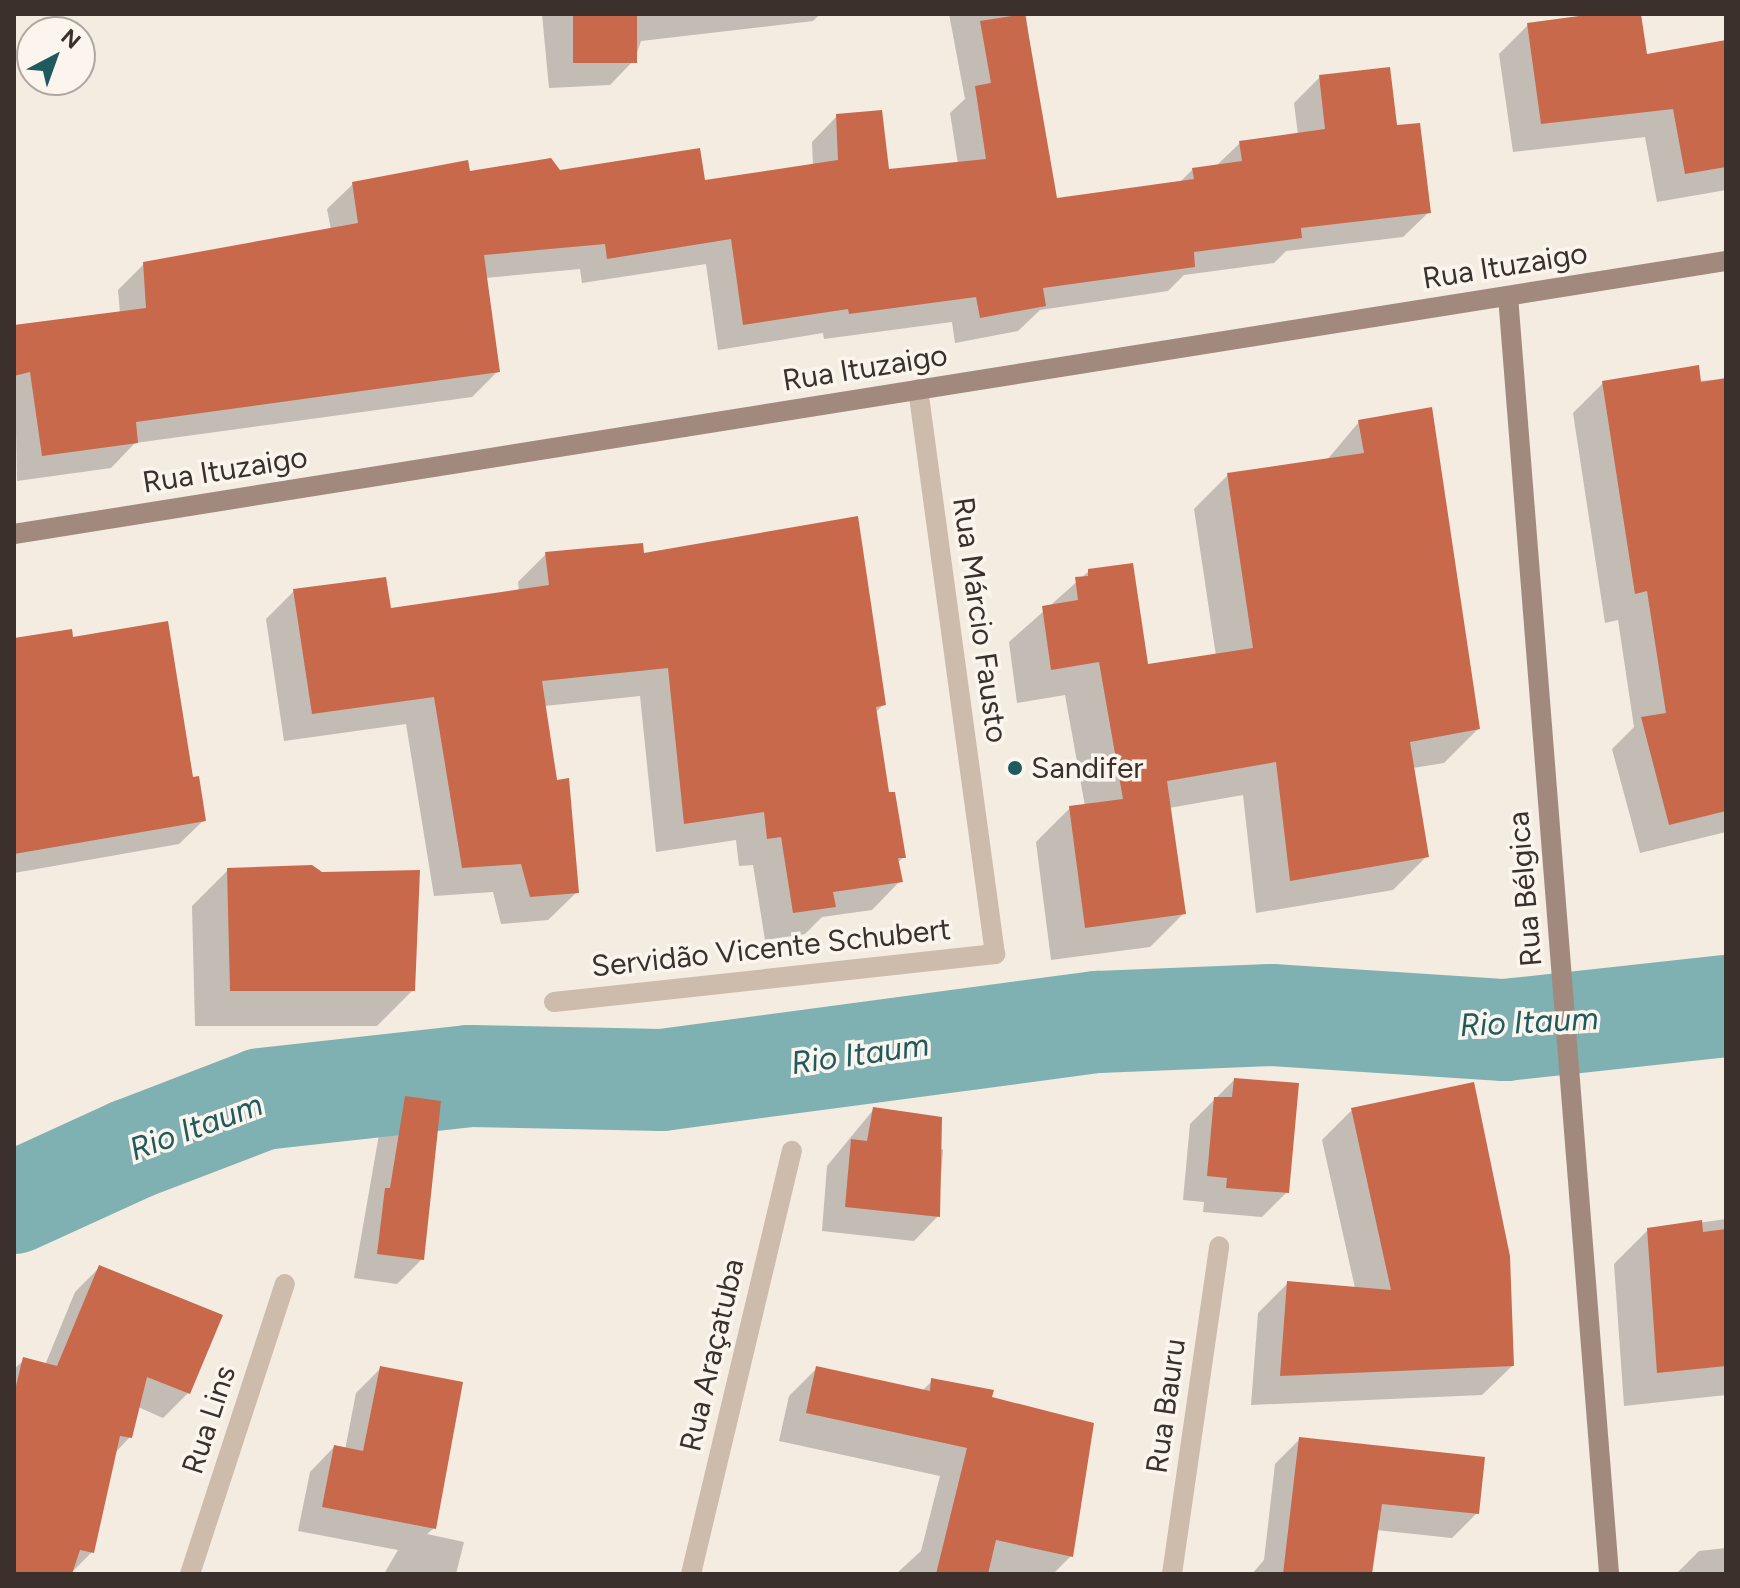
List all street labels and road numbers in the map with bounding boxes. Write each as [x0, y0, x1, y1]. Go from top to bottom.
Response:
street label: Rua Ituzaigo [1420, 235, 1590, 297]
street label: Rua Ituzaigo [780, 337, 950, 399]
street label: Rua Ituzaigo [140, 439, 310, 501]
street label: Rua Márcio Fausto [945, 495, 1015, 745]
street label: Rua Bélgica [1500, 810, 1550, 968]
street label: Servidão Vicente Schubert [590, 911, 952, 985]
street label: Rua Araçatuba [672, 1255, 752, 1455]
street label: Rua Bauru [1139, 1336, 1193, 1476]
street label: Rua Lins [175, 1361, 243, 1479]

